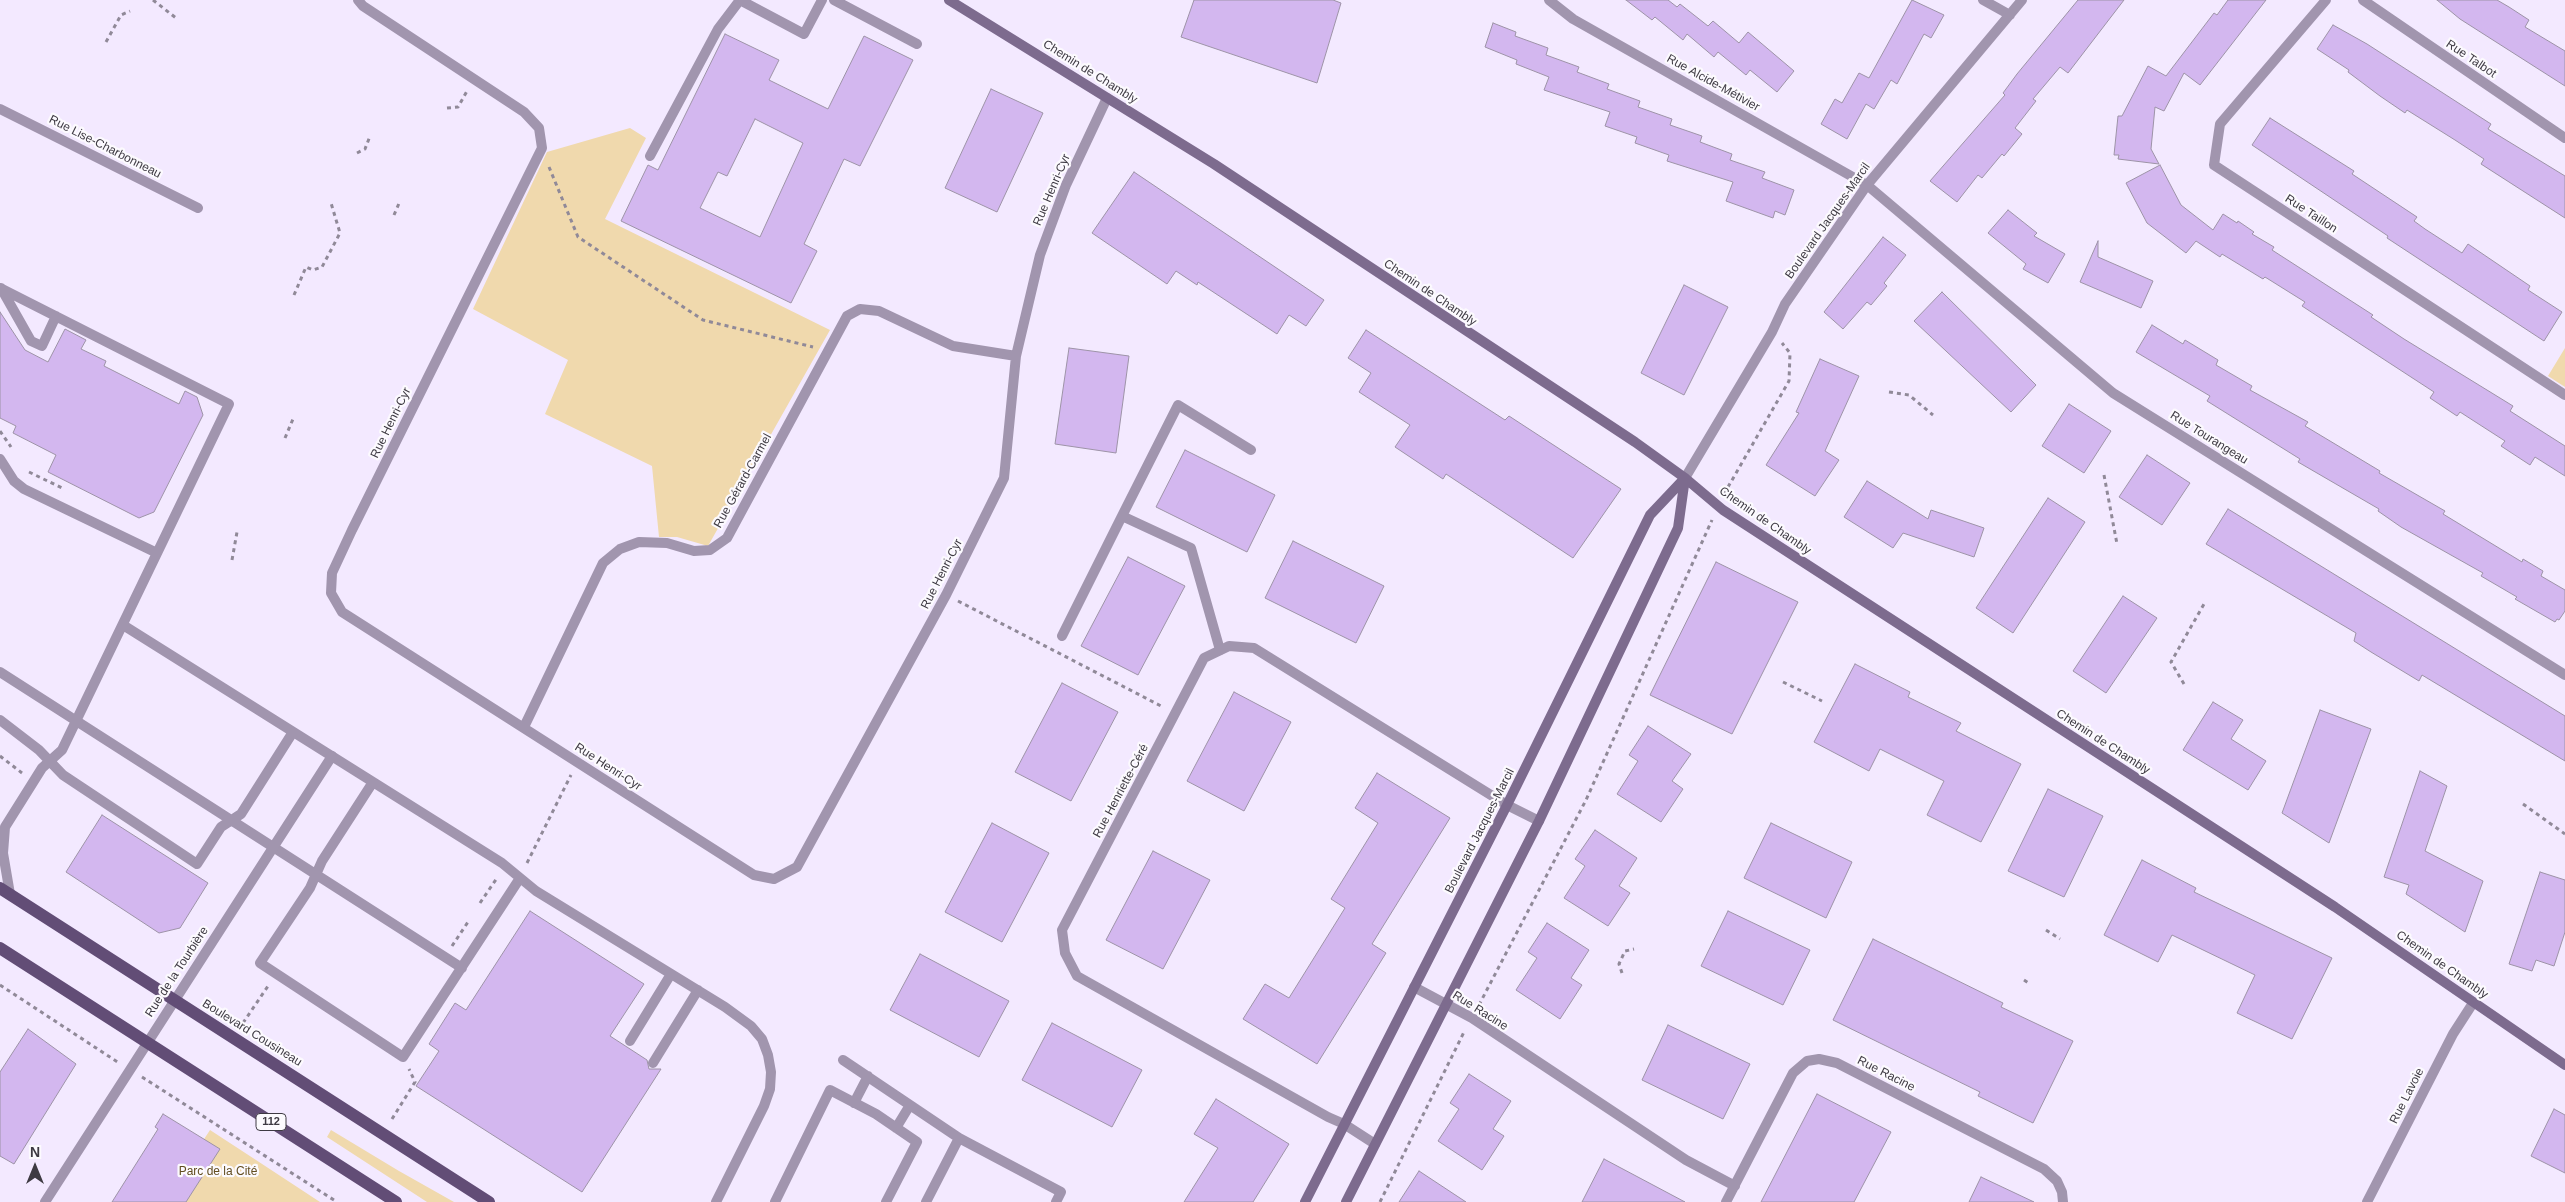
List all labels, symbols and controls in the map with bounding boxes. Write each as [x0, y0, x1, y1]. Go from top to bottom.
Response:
street label: Chemin de Chambly [1040, 37, 1140, 107]
street label: Rue Talbot [2443, 37, 2499, 81]
street label: Rue Alcide-Métivier [1664, 51, 1762, 115]
street label: Rue Lise-Charbonneau [46, 112, 164, 182]
street label: Rue Henri-Cyr [1030, 152, 1074, 228]
street label: Boulevard Jacques-Marcil [1783, 160, 1873, 282]
street label: Rue Taillon [2282, 192, 2340, 236]
street label: Chemin de Chambly [1381, 257, 1479, 329]
street label: Rue Henri-Cyr [368, 385, 414, 461]
street label: Rue Tourangeau [2168, 408, 2250, 468]
street label: Rue Gérard-Carmel [711, 431, 775, 531]
street label: Chemin de Chambly [1716, 484, 1814, 558]
street label: Rue Henri-Cyr [918, 537, 966, 611]
street label: Chemin de Chambly [2053, 706, 2153, 778]
street label: Rue Henri-Cyr [572, 740, 644, 794]
street label: Rue Henriette-Céré [1090, 742, 1152, 840]
street label: Boulevard Jacques-Marcil [1442, 766, 1518, 896]
street label: Rue de la Tourbière [142, 924, 212, 1020]
street label: Chemin de Chambly [2393, 928, 2491, 1002]
street label: Rue Racine [1450, 988, 1510, 1034]
street label: Boulevard Cousineau [200, 996, 304, 1070]
street label: Rue Racine [1855, 1053, 1917, 1095]
street label: Rue Lavoie [2387, 1066, 2427, 1126]
road number: 112 [256, 1114, 286, 1130]
north arrow [10, 1142, 60, 1192]
text: N [30, 1144, 40, 1160]
park label: Parc de la Cité [179, 1165, 257, 1179]

